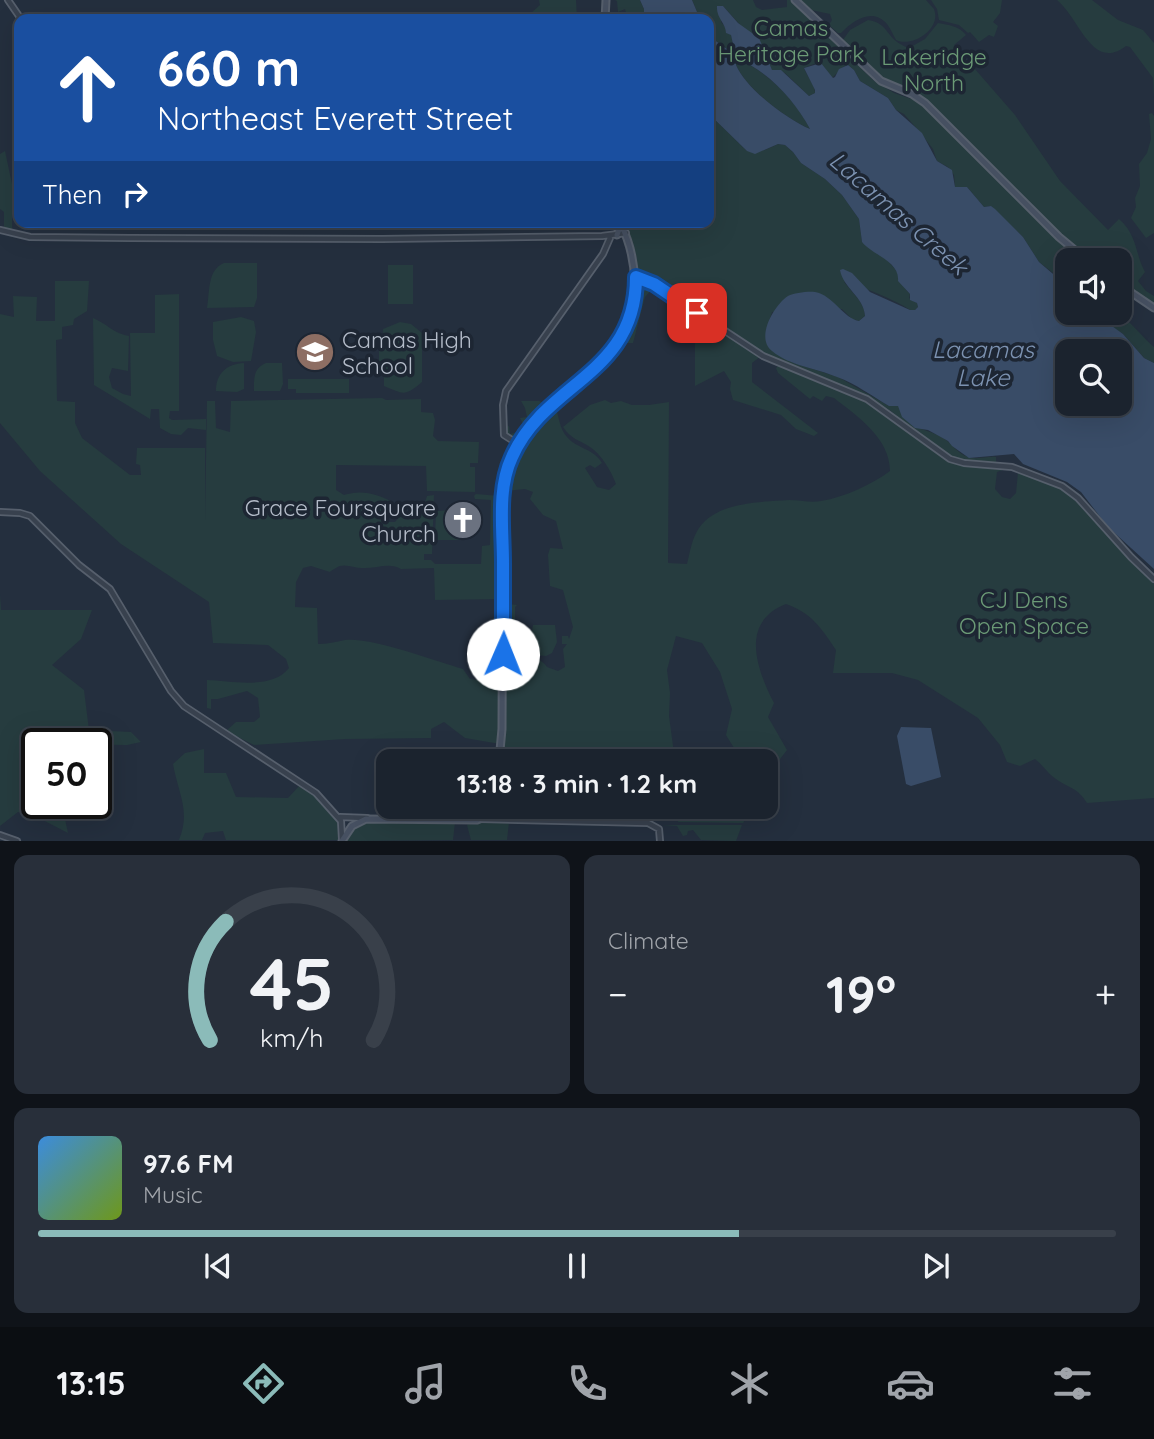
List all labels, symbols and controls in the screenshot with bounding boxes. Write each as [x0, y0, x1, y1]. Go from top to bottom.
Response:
park label: Camas Heritage Park [718, 13, 864, 68]
text: 660 m [157, 37, 300, 98]
icon: ahead [42, 42, 133, 133]
park label: Lakeridge North [881, 42, 987, 97]
text: Northeast Everett Street [157, 98, 513, 138]
water label: Lacamas Creek [824, 145, 976, 282]
icon: right [116, 175, 154, 213]
text: Then [42, 178, 102, 211]
map controls [1055, 248, 1132, 416]
button: sound [1055, 248, 1132, 325]
pin [667, 283, 727, 343]
icon: arrive [678, 294, 716, 332]
place label: Camas High School [342, 325, 472, 380]
school or university icon: Camas High School [294, 331, 336, 373]
water label: Lacamas Lake [932, 334, 1036, 392]
button: search [1055, 339, 1132, 416]
place label: Grace Foursquare Church [245, 493, 436, 548]
church icon: Grace Foursquare Church [442, 499, 484, 541]
park label: CJ Dens Open Space [959, 585, 1089, 640]
position arrow [466, 617, 540, 691]
speed limit sign: 50 [21, 728, 112, 819]
text: 13:18 · 3 min · 1.2 km [457, 767, 697, 800]
text: Climate [608, 926, 689, 955]
text: 45 [250, 938, 334, 1029]
text: 19° [826, 961, 896, 1026]
text: − [608, 970, 628, 1018]
text: + [1095, 970, 1116, 1018]
text: km/h [260, 1022, 324, 1053]
text: 97.6 FM [143, 1147, 233, 1180]
text: Music [143, 1180, 203, 1209]
icon: previous [199, 1247, 237, 1285]
icon: pause [558, 1247, 596, 1285]
icon: next [917, 1247, 955, 1285]
icon: directions [239, 1359, 288, 1408]
icon: music [401, 1359, 450, 1408]
icon: phone [563, 1359, 612, 1408]
icon: climate [725, 1359, 774, 1408]
icon: car [886, 1359, 935, 1408]
icon: filters [1048, 1359, 1097, 1408]
text: 13:15 [56, 1363, 126, 1403]

